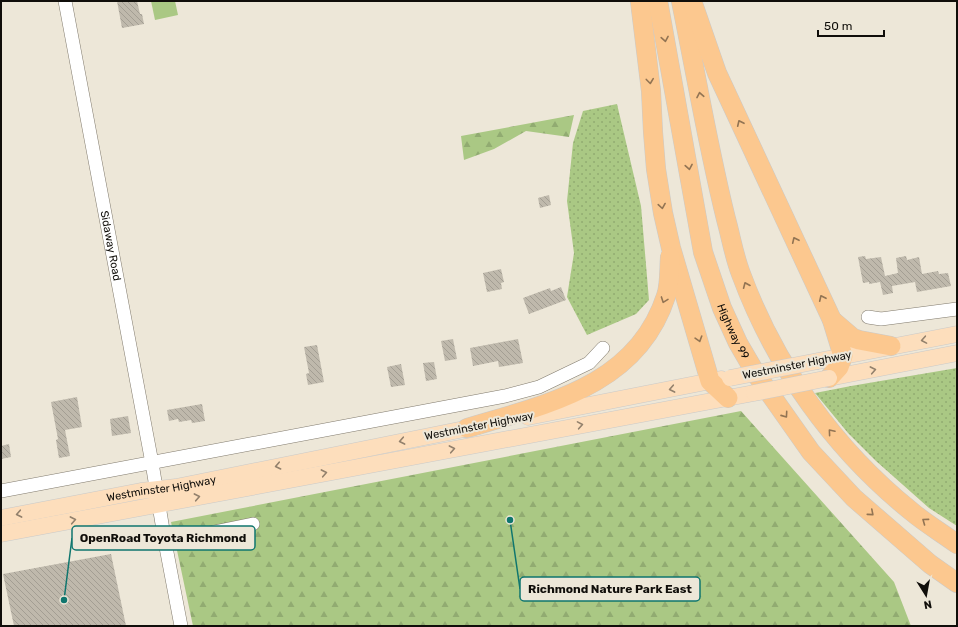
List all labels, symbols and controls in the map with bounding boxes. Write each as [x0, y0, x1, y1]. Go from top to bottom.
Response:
scale bar [818, 12, 884, 38]
text: 50 m [824, 19, 852, 33]
one-way arrow [661, 36, 669, 42]
one-way arrow [645, 78, 654, 85]
one-way arrow [696, 92, 705, 98]
one-way arrow [737, 119, 745, 127]
one-way arrow [684, 164, 693, 170]
one-way arrow [657, 203, 666, 209]
street label: Sidaway Road [98, 209, 124, 282]
one-way arrow [792, 237, 800, 245]
one-way arrow [742, 282, 750, 289]
one-way arrow [819, 295, 827, 302]
one-way arrow [661, 297, 669, 304]
street label: Highway 99 [715, 302, 752, 361]
one-way arrow [694, 335, 703, 342]
one-way arrow [921, 336, 927, 344]
street label: Westminster Highway [741, 348, 853, 382]
one-way arrow [870, 366, 876, 374]
one-way arrow [669, 384, 675, 392]
street label: Westminster Highway [423, 409, 535, 443]
one-way arrow [780, 411, 788, 418]
one-way arrow [577, 422, 583, 430]
one-way arrow [828, 429, 835, 436]
one-way arrow [399, 436, 405, 445]
one-way arrow [449, 445, 455, 454]
one-way arrow [275, 461, 282, 469]
one-way arrow [321, 469, 328, 478]
street label: Westminster Highway [105, 473, 217, 504]
one-way arrow [194, 493, 200, 502]
one-way arrow [866, 508, 873, 515]
one-way arrow [16, 510, 22, 518]
one-way arrow [70, 517, 76, 525]
one-way arrow [922, 519, 929, 526]
callout: OpenRoad Toyota Richmond [72, 526, 255, 550]
text: OpenRoad Toyota Richmond [80, 531, 246, 545]
north arrow [906, 575, 946, 615]
callout: Richmond Nature Park East [520, 577, 700, 601]
text: Richmond Nature Park East [528, 582, 692, 596]
text: N [923, 597, 933, 611]

